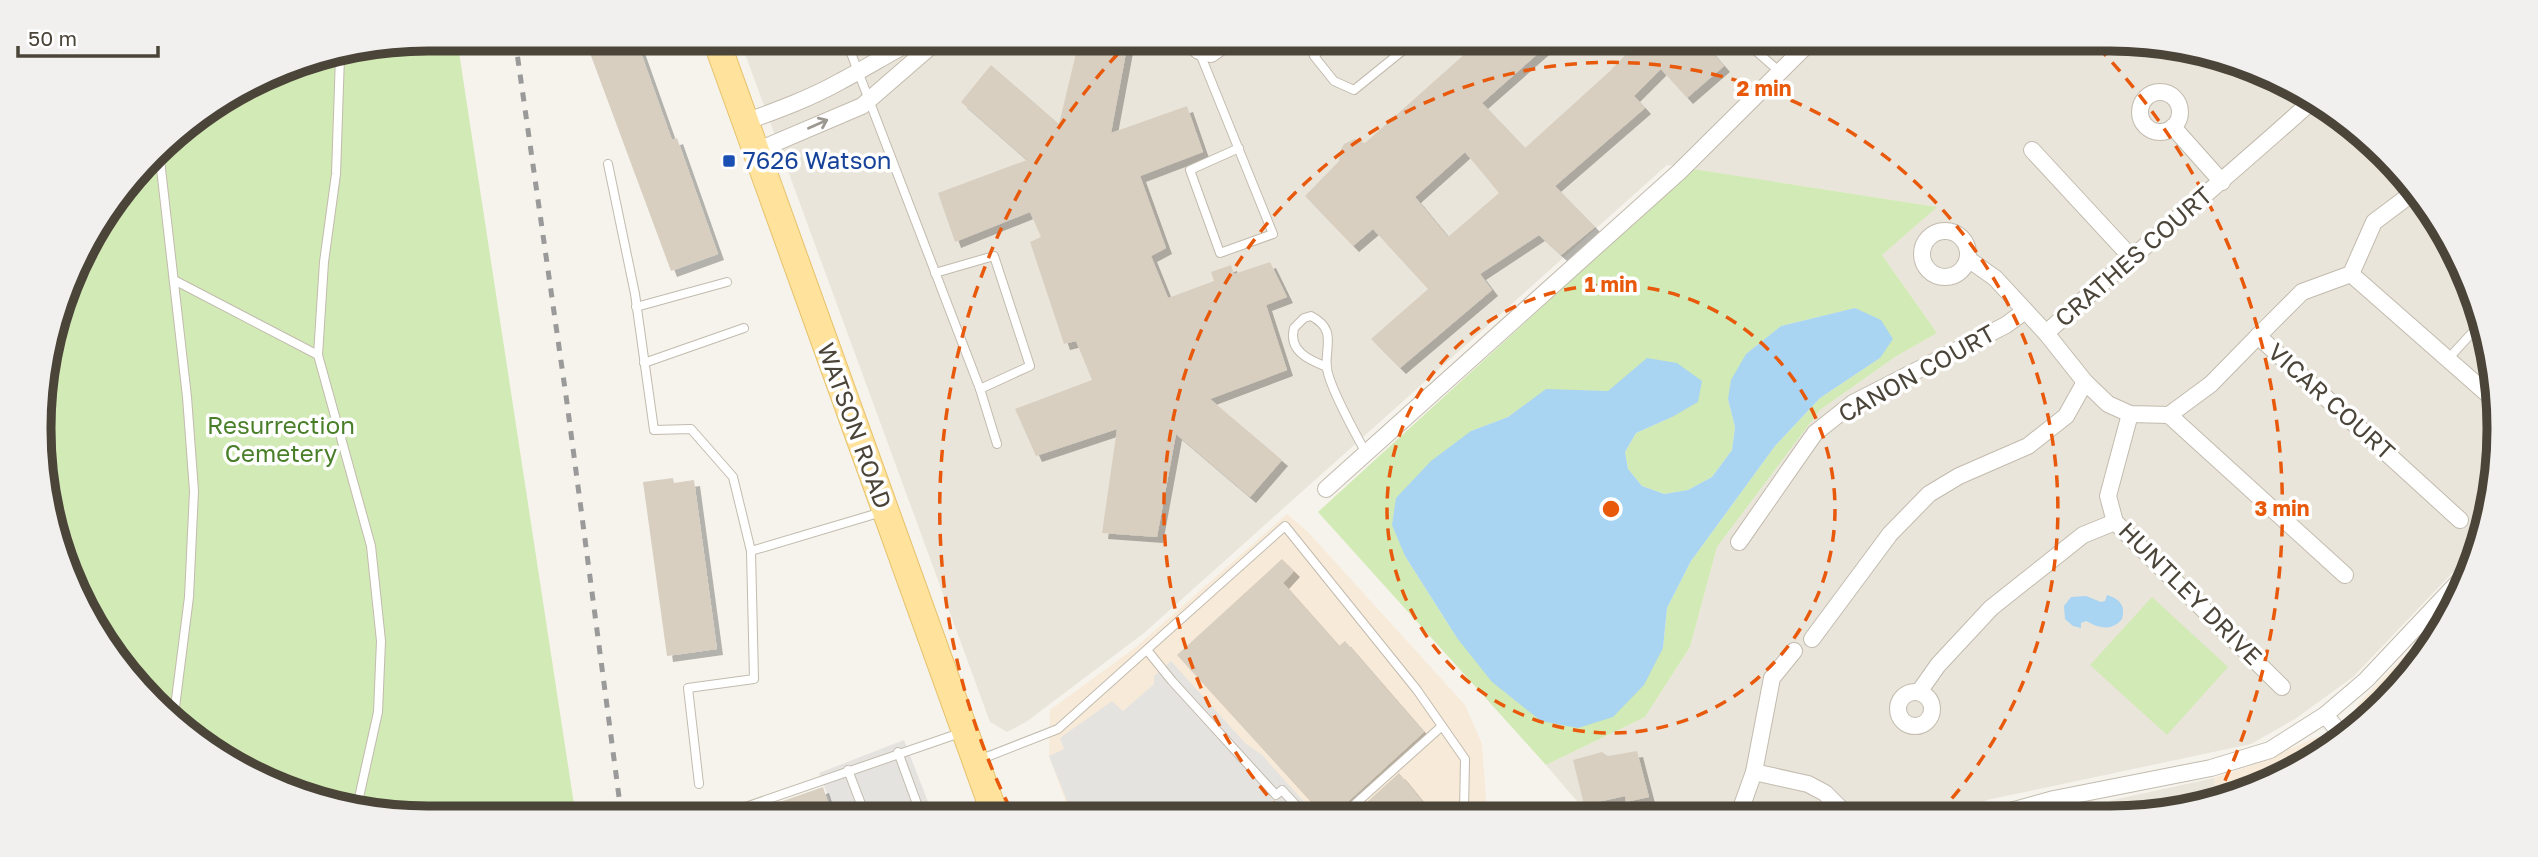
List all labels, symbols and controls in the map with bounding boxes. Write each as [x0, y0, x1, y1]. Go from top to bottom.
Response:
scale bar [18, 14, 158, 58]
text: 50 m [28, 25, 77, 51]
text: 2 min [1737, 75, 1791, 101]
one-way arrow [807, 117, 828, 130]
place label: 7626 Watson [743, 145, 892, 174]
marker: 7626 Watson [721, 153, 737, 169]
street label: CRATHES COURT [2049, 180, 2218, 332]
text: 1 min [1585, 271, 1637, 297]
street label: CANON COURT [1833, 318, 2000, 428]
street label: VICAR COURT [2263, 336, 2401, 465]
street label: WATSON ROAD [812, 339, 899, 512]
park label: Resurrection Cemetery [207, 410, 355, 467]
text: 3 min [2255, 495, 2309, 521]
centre of rings [1599, 497, 1623, 521]
street label: HUNTLEY DRIVE [2114, 515, 2269, 670]

